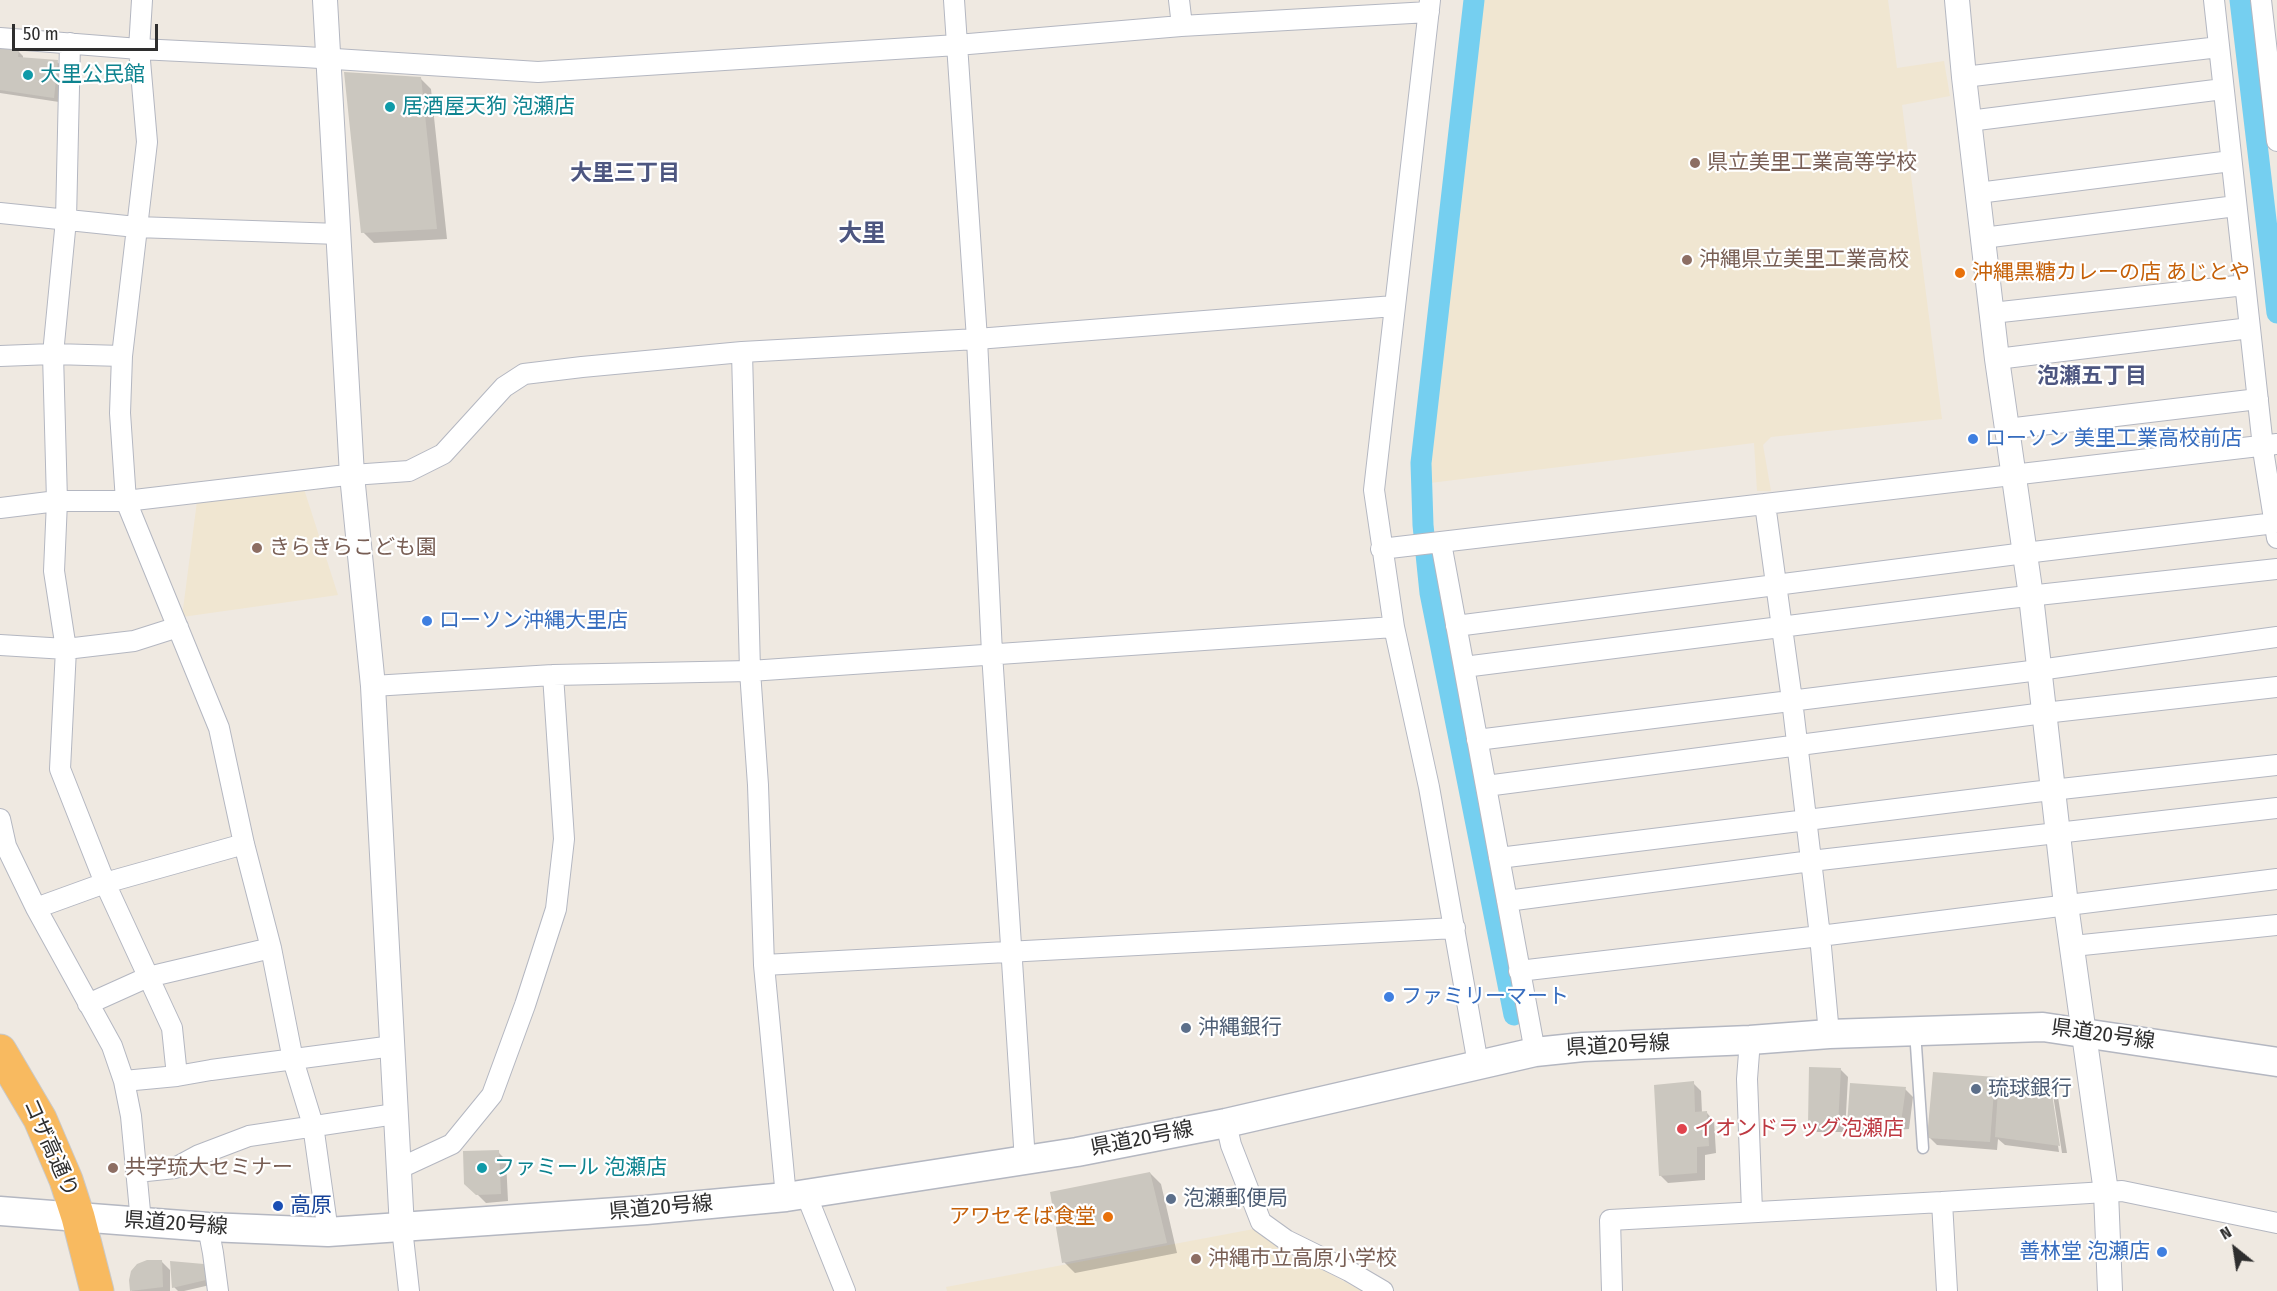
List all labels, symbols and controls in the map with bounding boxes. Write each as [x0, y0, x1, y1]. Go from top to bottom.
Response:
scale bar [15, 12, 160, 50]
text: 50 m [23, 23, 59, 45]
place label: 大里公民館 [40, 62, 145, 88]
marker: 大里公民館 [21, 68, 35, 82]
place label: 居酒屋天狗 泡瀬店 [402, 94, 575, 120]
marker: 居酒屋天狗 泡瀬店 [383, 100, 397, 114]
place label: 県立美里工業高等学校 [1707, 150, 1917, 176]
marker: 県立美里工業高等学校 [1688, 156, 1702, 170]
district label: 大里三丁目 [570, 161, 680, 187]
district label: 大里 [838, 220, 886, 248]
place label: 沖縄県立美里工業高校 [1699, 247, 1909, 273]
marker: 沖縄県立美里工業高校 [1680, 253, 1694, 267]
place label: 沖縄黒糖カレーの店 あじとや [1972, 260, 2250, 286]
marker: 沖縄黒糖カレーの店 あじとや [1953, 266, 1967, 280]
district label: 泡瀬五丁目 [2037, 364, 2147, 390]
place label: ローソン 美里工業高校前店 [1985, 426, 2242, 452]
marker: ローソン 美里工業高校前店 [1966, 432, 1980, 446]
place label: きらきらこども園 [269, 535, 437, 561]
marker: きらきらこども園 [250, 541, 264, 555]
place label: ローソン沖縄大里店 [439, 608, 628, 634]
marker: ローソン沖縄大里店 [420, 614, 434, 628]
place label: ファミリーマート [1401, 984, 1569, 1010]
marker: ファミリーマート [1382, 990, 1396, 1004]
place label: 沖縄銀行 [1198, 1015, 1282, 1041]
street label: 県道20号線 [2050, 1015, 2156, 1055]
marker: 沖縄銀行 [1179, 1021, 1193, 1035]
street label: 県道20号線 [1565, 1031, 1671, 1061]
place label: 琉球銀行 [1988, 1076, 2072, 1102]
marker: 琉球銀行 [1969, 1082, 1983, 1096]
street label: コザ高通り [17, 1095, 83, 1201]
place label: イオンドラッグ泡瀬店 [1694, 1116, 1904, 1142]
street label: 県道20号線 [1088, 1117, 1196, 1161]
marker: イオンドラッグ泡瀬店 [1675, 1122, 1689, 1136]
place label: 共学琉大セミナー [125, 1155, 293, 1181]
place label: ファミール 泡瀬店 [494, 1155, 667, 1181]
marker: 共学琉大セミナー [106, 1161, 120, 1175]
marker: ファミール 泡瀬店 [475, 1161, 489, 1175]
place label: 泡瀬郵便局 [1183, 1186, 1288, 1212]
street label: 県道20号線 [608, 1191, 714, 1225]
marker: 泡瀬郵便局 [1164, 1192, 1178, 1206]
place label: 高原 [290, 1193, 332, 1219]
marker: 高原 [271, 1199, 285, 1213]
place label: アワセそば食堂 [949, 1204, 1096, 1230]
street label: 県道20号線 [123, 1208, 229, 1240]
marker: アワセそば食堂 [1101, 1210, 1115, 1224]
north arrow [2205, 1219, 2265, 1279]
text: N [2217, 1222, 2235, 1244]
place label: 善林堂 泡瀬店 [2019, 1239, 2150, 1265]
marker: 善林堂 泡瀬店 [2155, 1245, 2169, 1259]
place label: 沖縄市立高原小学校 [1208, 1246, 1397, 1272]
marker: 沖縄市立高原小学校 [1189, 1252, 1203, 1266]

